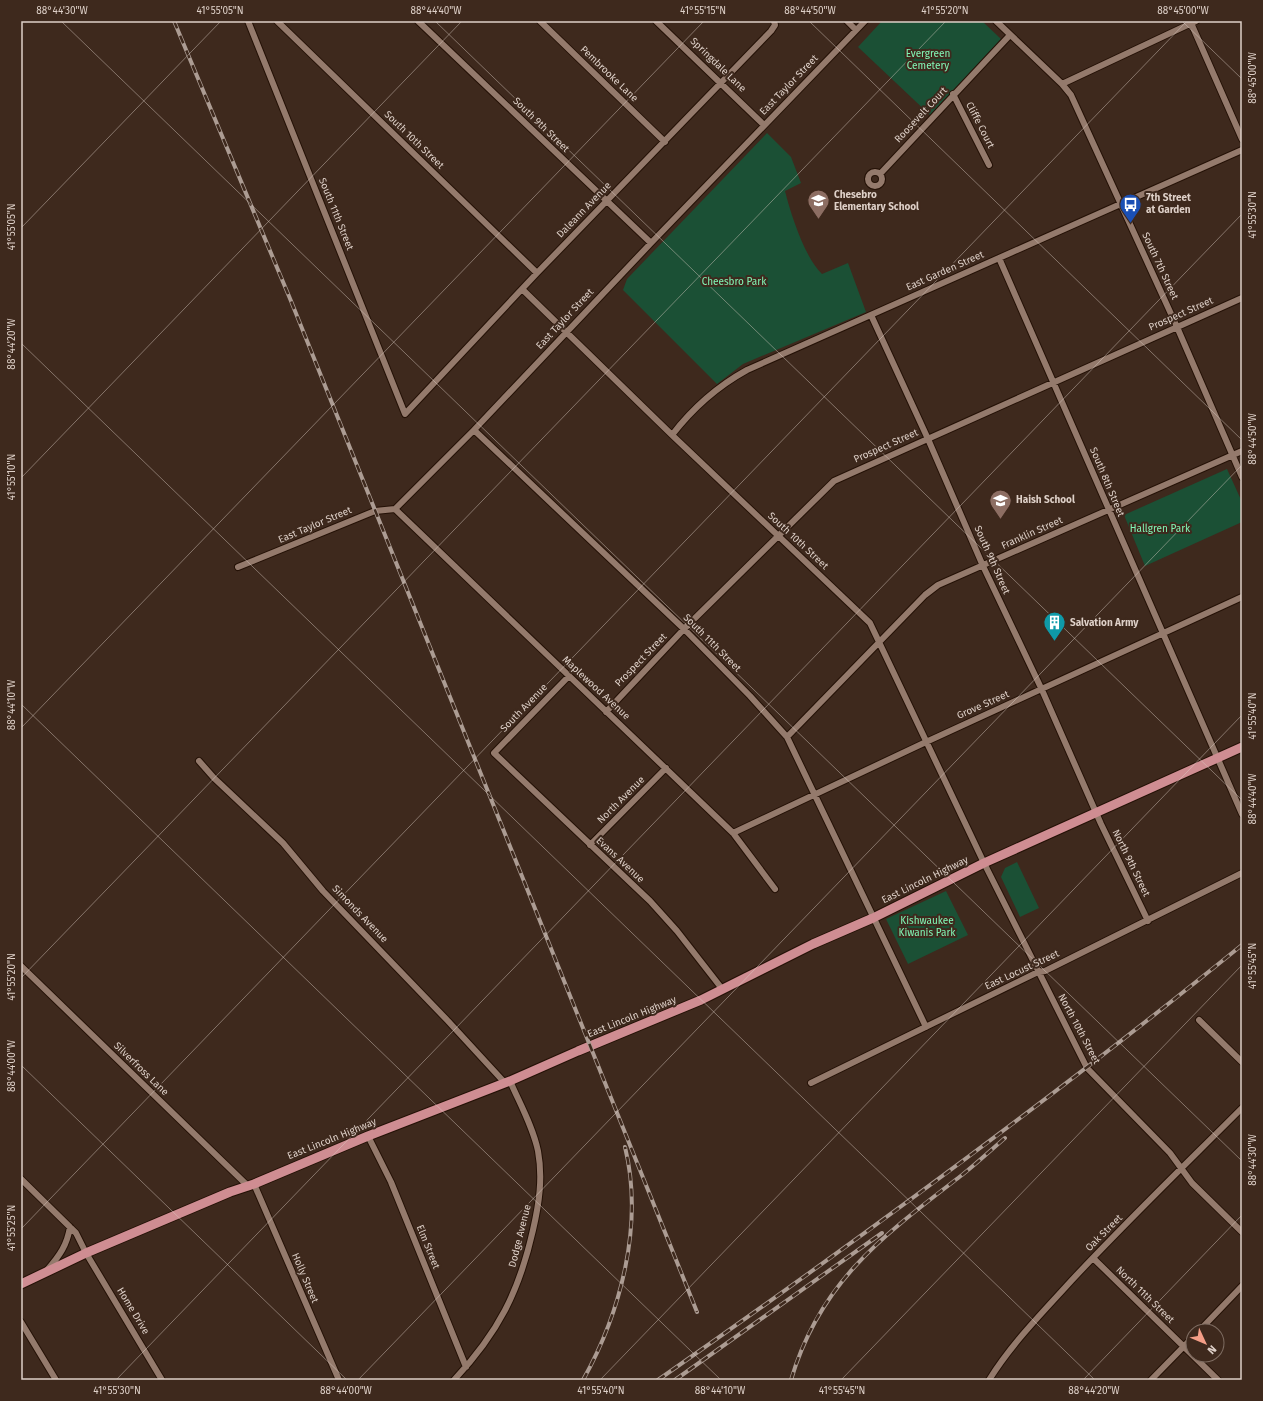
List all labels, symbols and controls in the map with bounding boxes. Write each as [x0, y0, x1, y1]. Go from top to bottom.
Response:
text: 88°44'30"W [36, 5, 88, 17]
text: 41°55'05"N [196, 5, 244, 17]
text: 88°44'40"W [410, 5, 462, 17]
text: 41°55'15"N [680, 5, 726, 17]
text: 88°44'50"W [784, 5, 836, 17]
text: 41°55'20"N [921, 5, 969, 17]
text: 88°45'00"W [1157, 5, 1210, 17]
street label: Springdale Lane [688, 35, 748, 95]
street label: Pembrooke Lane [578, 43, 640, 105]
park label: Evergreen Cemetery [906, 48, 950, 72]
text: 88°45'00"W [1247, 51, 1259, 104]
street label: East Taylor Street [757, 52, 821, 117]
street label: Roosevelt Court [892, 84, 950, 145]
street label: South 9th Street [510, 95, 572, 155]
street label: Cliffe Court [963, 100, 997, 151]
street label: South 10th Street [382, 108, 447, 172]
street label: South 11th Street [316, 176, 356, 252]
street label: Daleann Avenue [554, 180, 614, 240]
school or university icon: Chesebro Elementary School [806, 188, 832, 221]
place label: Chesebro Elementary School [834, 189, 919, 213]
bus stop icon: 7th Street at Garden [1117, 191, 1143, 224]
text: 41°55'30"N [1247, 191, 1259, 239]
place label: 7th Street at Garden [1146, 192, 1191, 216]
text: 41°55'05"N [6, 203, 18, 251]
street label: South 7th Street [1139, 230, 1181, 302]
street label: East Garden Street [904, 248, 986, 294]
park label: Cheesbro Park [702, 276, 767, 288]
street label: East Taylor Street [534, 286, 597, 352]
street label: Prospect Street [1147, 294, 1215, 334]
text: 88°44'20"W [6, 318, 18, 370]
text: 88°44'50"W [1247, 413, 1259, 465]
street label: Prospect Street [852, 426, 920, 466]
street label: South 8th Street [1087, 446, 1127, 519]
text: 41°55'10"N [6, 454, 18, 500]
school or university icon: Haish School [987, 487, 1013, 520]
place label: Haish School [1016, 494, 1075, 506]
street label: East Taylor Street [276, 504, 354, 546]
street label: South 10th Street [765, 510, 831, 572]
street label: Franklin Street [999, 514, 1065, 552]
park label: Hallgren Park [1130, 523, 1191, 535]
street label: South 9th Street [972, 524, 1013, 596]
building icon: Salvation Army [1041, 610, 1067, 643]
street label: South 11th Street [681, 612, 744, 675]
place label: Salvation Army [1070, 617, 1139, 629]
street label: Prospect Street [613, 631, 670, 689]
street label: Maplewood Avenue [560, 654, 632, 722]
text: 88°44'10"W [6, 679, 18, 730]
street label: South Avenue [498, 681, 550, 735]
street label: Grove Street [955, 688, 1011, 722]
text: 41°55'40"N [1247, 692, 1259, 740]
text: 88°44'40"W [1247, 773, 1259, 825]
street label: North Avenue [595, 774, 647, 826]
street label: North 9th Street [1110, 827, 1153, 899]
street label: Evans Avenue [593, 835, 647, 885]
street label: East Lincoln Highway [880, 854, 970, 906]
street label: Simonds Avenue [330, 883, 390, 945]
park label: Kishwaukee Kiwanis Park [899, 915, 956, 939]
text: 41°55'45"N [1247, 943, 1259, 989]
street label: East Locust Street [983, 947, 1061, 992]
text: 41°55'20"N [6, 953, 18, 1001]
street label: North 10th Street [1055, 992, 1103, 1067]
street label: East Lincoln Highway [586, 994, 678, 1040]
text: 88°44'00"W [6, 1039, 18, 1092]
street label: Silverfross Lane [111, 1040, 171, 1098]
street label: East Lincoln Highway [286, 1116, 378, 1162]
text: 88°44'30"W [1247, 1134, 1259, 1186]
street label: Dodge Avenue [506, 1203, 534, 1269]
text: 41°55'25"N [6, 1205, 18, 1251]
street label: Oak Street [1083, 1212, 1125, 1254]
street label: Elm Street [414, 1223, 442, 1271]
street label: Holly Street [289, 1251, 321, 1305]
street label: North 11th Street [1113, 1264, 1177, 1326]
street label: Home Drive [114, 1285, 152, 1337]
north arrow [1185, 1323, 1225, 1363]
text: N [1205, 1342, 1219, 1357]
text: 41°55'30"N [93, 1385, 141, 1397]
text: 88°44'00"W [320, 1385, 373, 1397]
text: 41°55'40"N [577, 1385, 625, 1397]
text: 88°44'10"W [695, 1385, 746, 1397]
text: 41°55'45"N [819, 1385, 865, 1397]
text: 88°44'20"W [1068, 1385, 1120, 1397]

